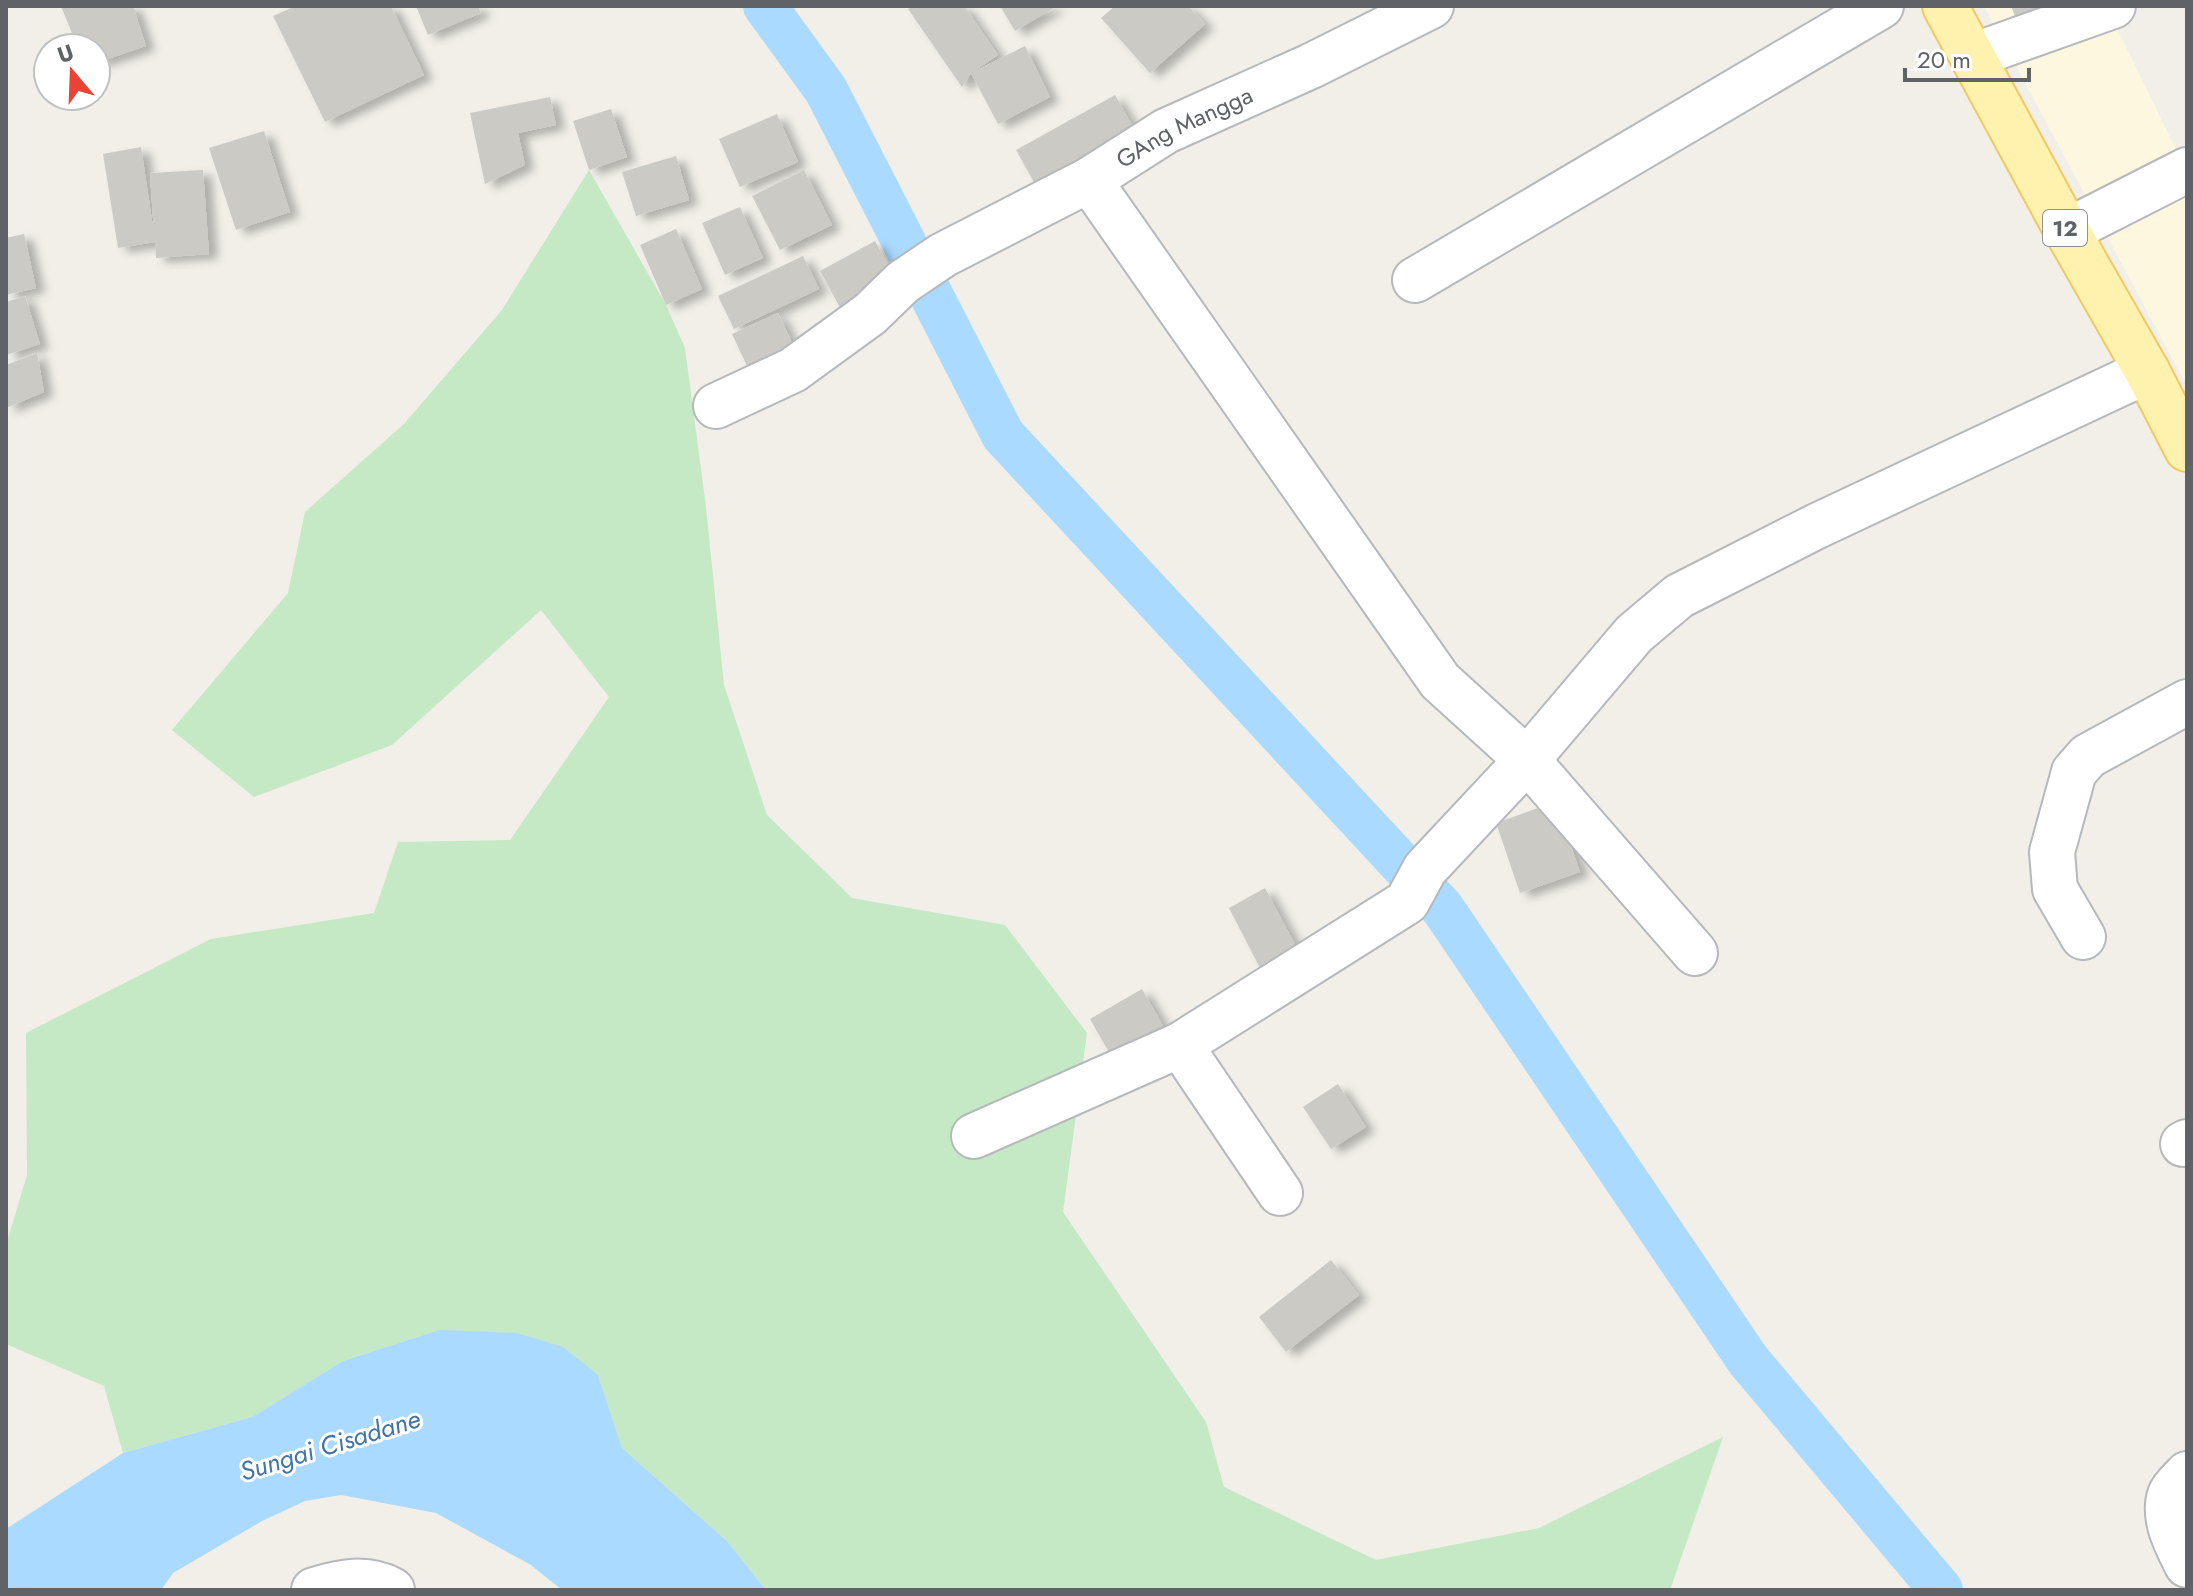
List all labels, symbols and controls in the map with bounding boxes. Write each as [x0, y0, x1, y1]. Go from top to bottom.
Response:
north arrow [32, 32, 112, 112]
scale bar [1905, 32, 2029, 82]
text: U [53, 35, 78, 71]
text: 20 m [1917, 42, 1971, 77]
street label: GAng Mangga [1109, 77, 1258, 176]
road number: 12 [2043, 210, 2087, 246]
water label: Sungai Cisadane [235, 1400, 425, 1490]

